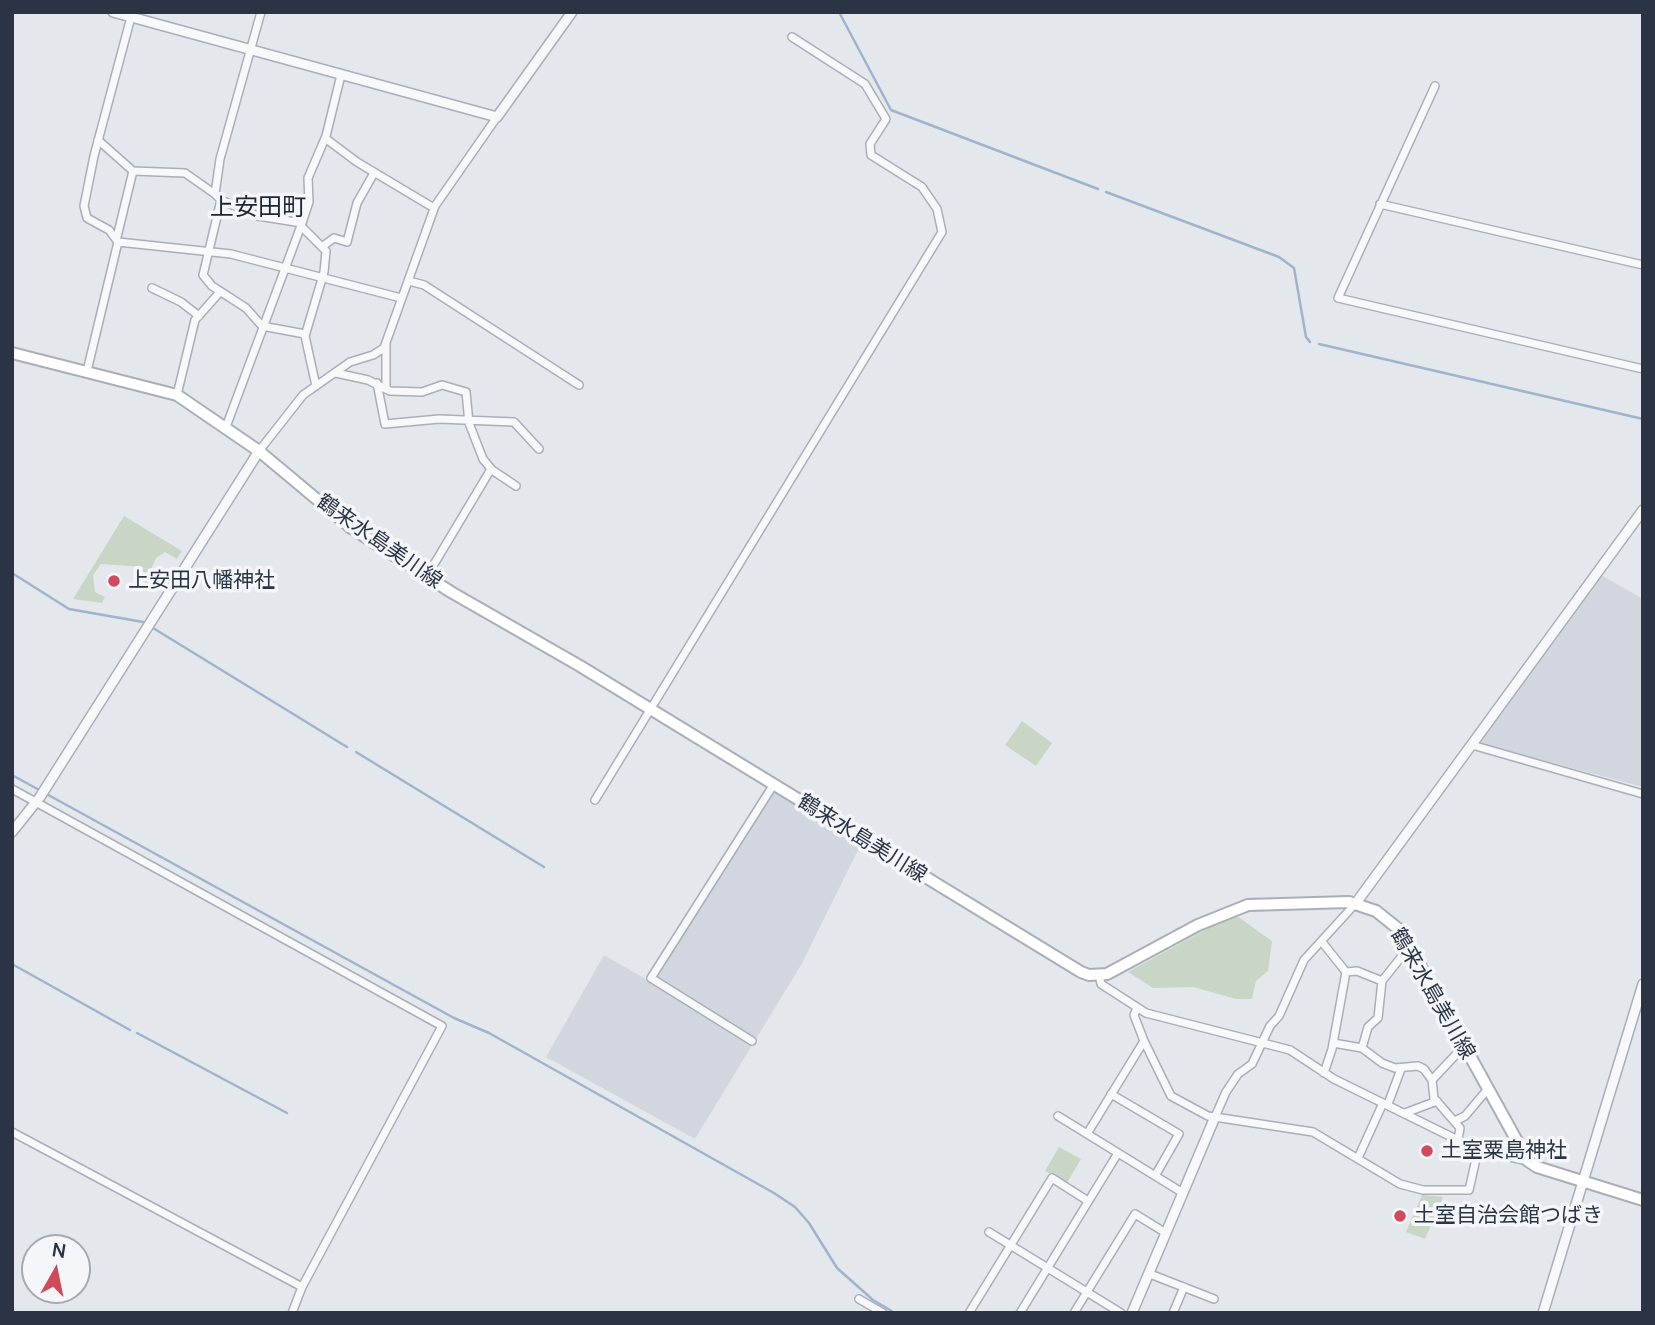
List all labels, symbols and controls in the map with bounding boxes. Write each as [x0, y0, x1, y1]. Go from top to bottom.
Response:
district label: 上安田町 [210, 194, 306, 222]
street label: 鶴来水島美川線 [312, 490, 446, 594]
place label: 上安田八幡神社 [128, 568, 275, 594]
marker: 上安田八幡神社 [106, 573, 122, 589]
street label: 鶴来水島美川線 [793, 789, 931, 889]
street label: 鶴来水島美川線 [1384, 924, 1480, 1064]
place label: 土室粟島神社 [1441, 1138, 1567, 1164]
marker: 土室粟島神社 [1419, 1143, 1435, 1159]
place label: 土室自治会館つばき [1414, 1203, 1603, 1229]
marker: 土室自治会館つばき [1392, 1208, 1408, 1224]
north arrow [21, 1234, 91, 1304]
text: N [50, 1236, 68, 1264]

